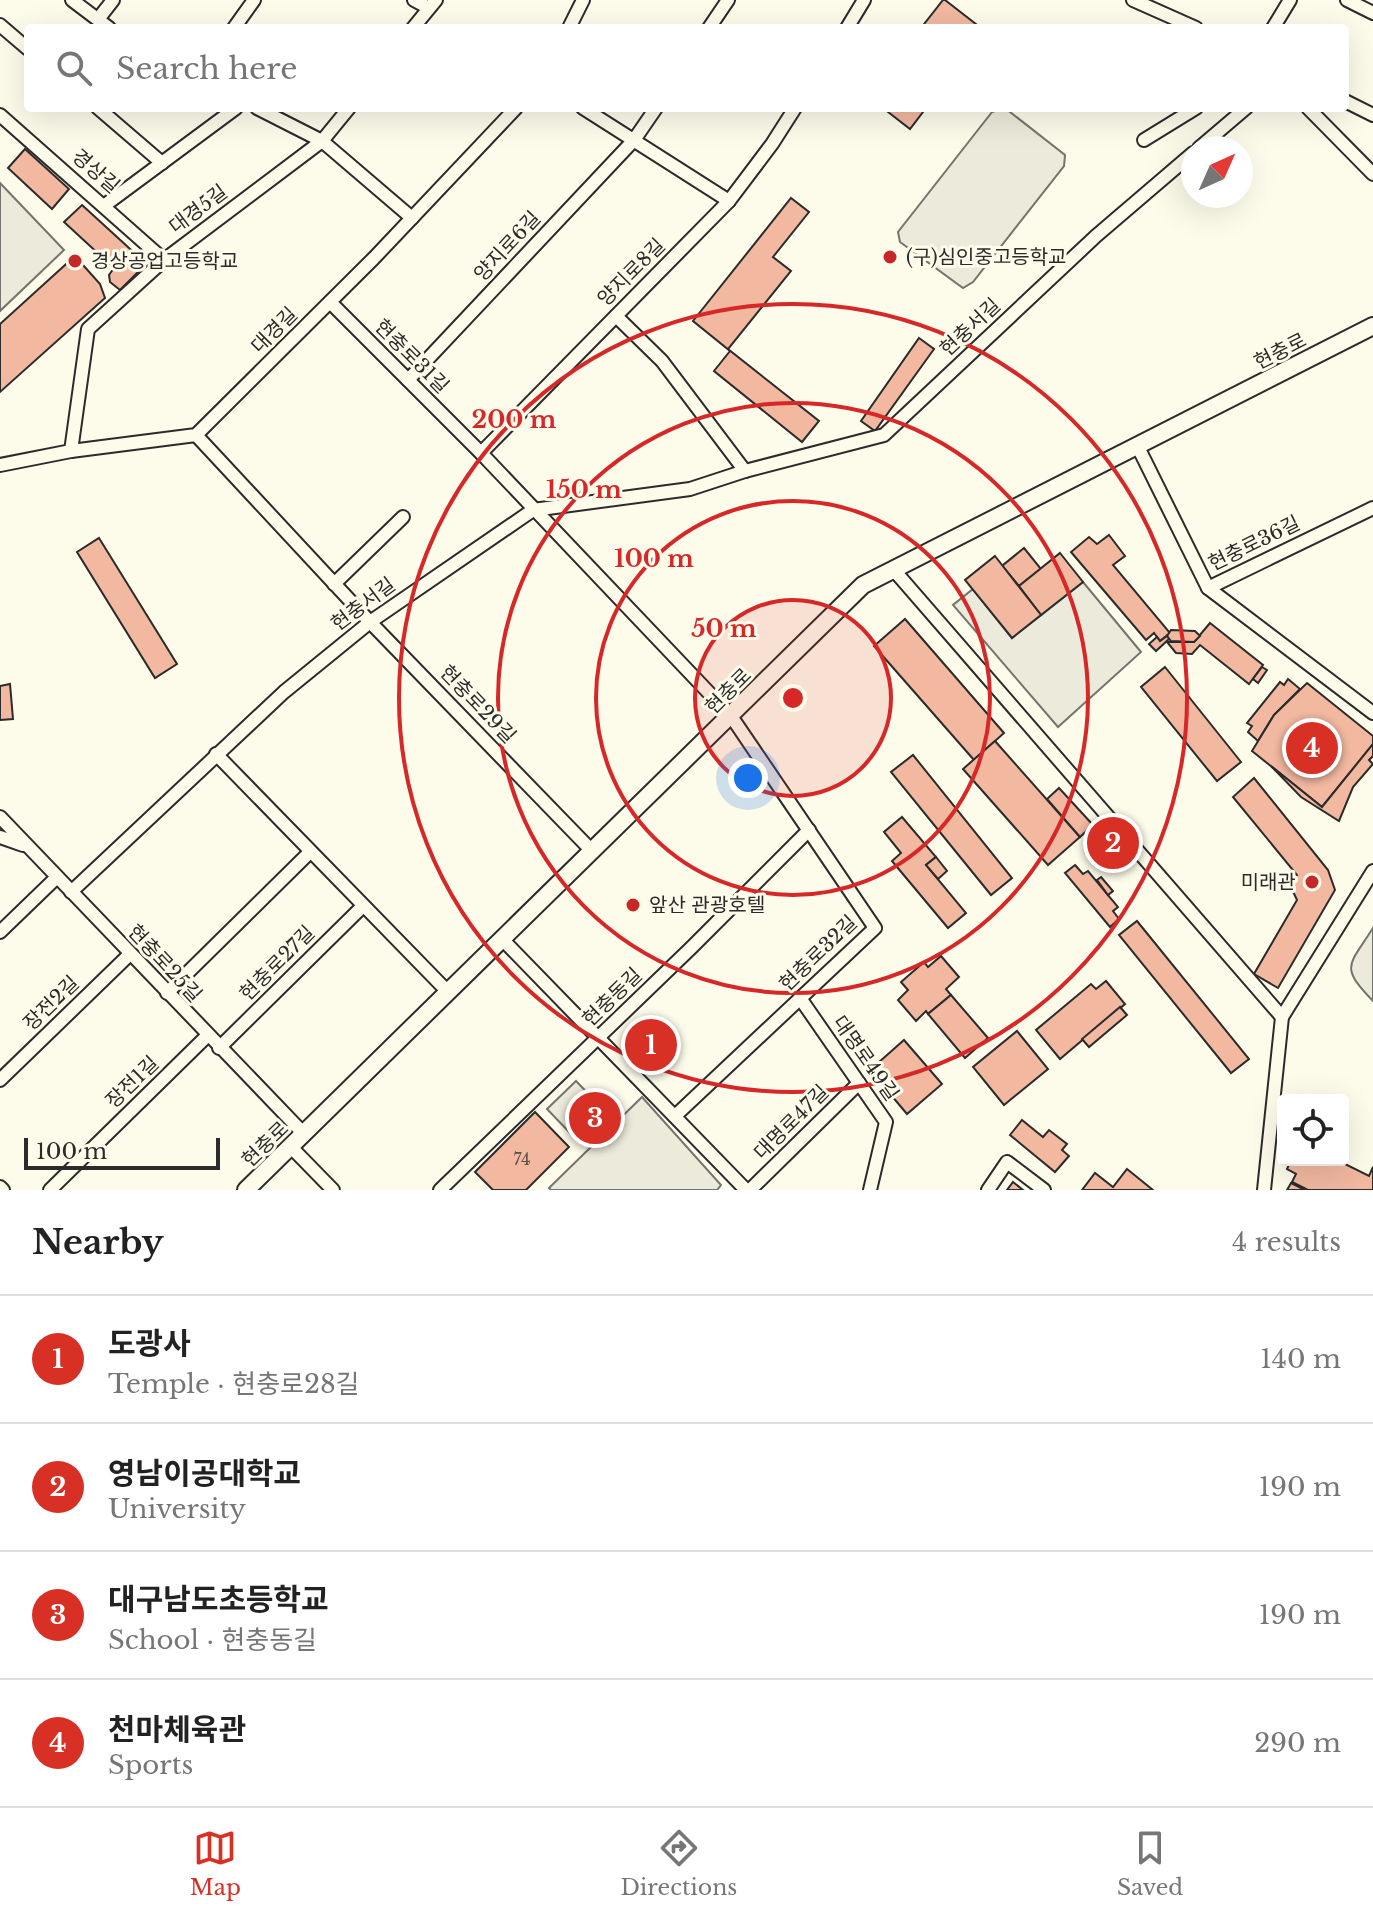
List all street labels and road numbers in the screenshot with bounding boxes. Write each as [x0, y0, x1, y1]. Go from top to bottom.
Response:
street label: 경상길 [67, 144, 125, 198]
street label: 대경5길 [164, 179, 232, 239]
street label: 양지로6길 [469, 206, 545, 286]
street label: 양지로8길 [592, 233, 670, 311]
street label: 현충서길 [935, 293, 1005, 361]
street label: 대경길 [246, 302, 302, 358]
street label: 현충로31길 [370, 314, 454, 398]
street label: 현충로 [1250, 328, 1310, 374]
street label: 현충로36길 [1204, 511, 1304, 575]
street label: 현충서길 [326, 572, 400, 636]
street label: 현충로29길 [435, 660, 521, 748]
street label: 현충로 [700, 663, 756, 719]
street label: 현충로32길 [774, 910, 862, 996]
street label: 현충로25길 [123, 919, 207, 1007]
street label: 현충로27길 [235, 921, 319, 1005]
street label: 현충동길 [577, 963, 647, 1031]
street label: 장전2길 [18, 971, 84, 1035]
street label: 대명로49길 [828, 1011, 904, 1105]
street label: 장전1길 [101, 1051, 163, 1113]
street label: 대명로47길 [749, 1080, 833, 1164]
street label: 현충로 [237, 1116, 293, 1172]

